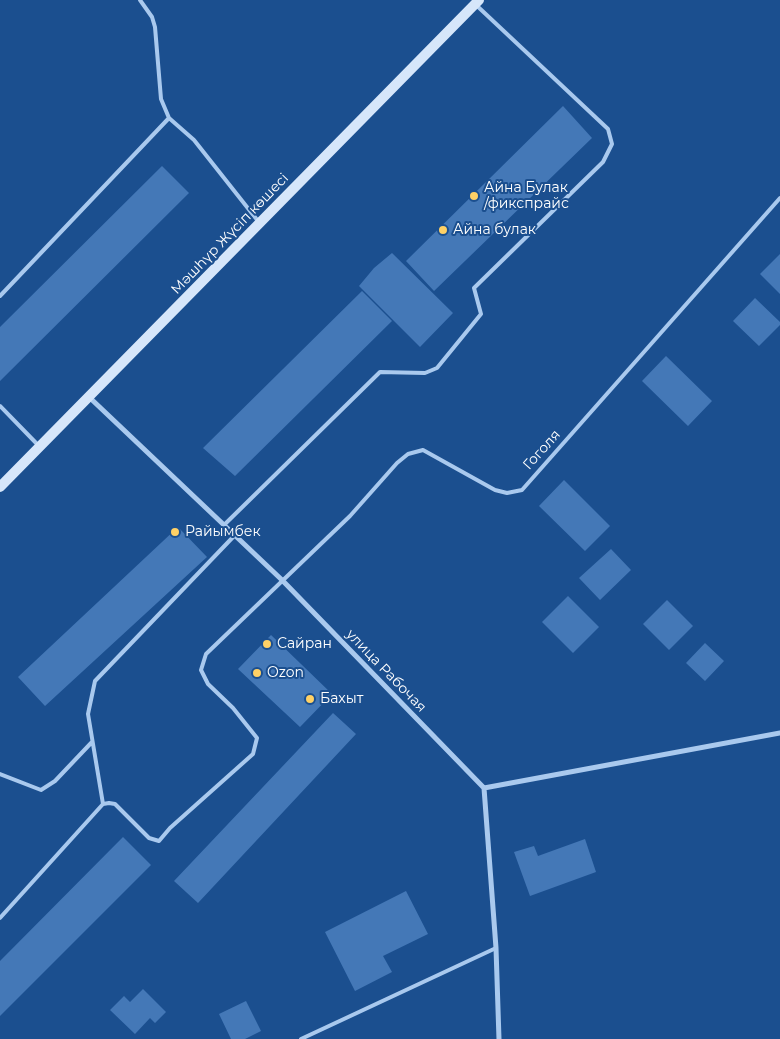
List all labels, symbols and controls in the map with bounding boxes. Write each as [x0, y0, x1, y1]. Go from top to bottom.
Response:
street label: Мәшһүр Жүсіп көшесі [168, 170, 292, 298]
place label: Айна Булак /фикспрайс [484, 180, 569, 212]
marker: Айна Булак /фикспрайс [468, 190, 480, 202]
place label: Айна булак [453, 222, 536, 238]
marker: Айна булак [437, 224, 449, 236]
street label: Гоголя [520, 427, 564, 473]
place label: Райымбек [185, 524, 261, 540]
marker: Райымбек [169, 526, 181, 538]
street label: улица Рабочая [342, 626, 430, 716]
place label: Сайран [277, 636, 332, 652]
marker: Сайран [261, 638, 273, 650]
place label: Ozon [267, 665, 304, 681]
marker: Ozon [251, 667, 263, 679]
place label: Бахыт [320, 691, 363, 707]
marker: Бахыт [304, 693, 316, 705]

